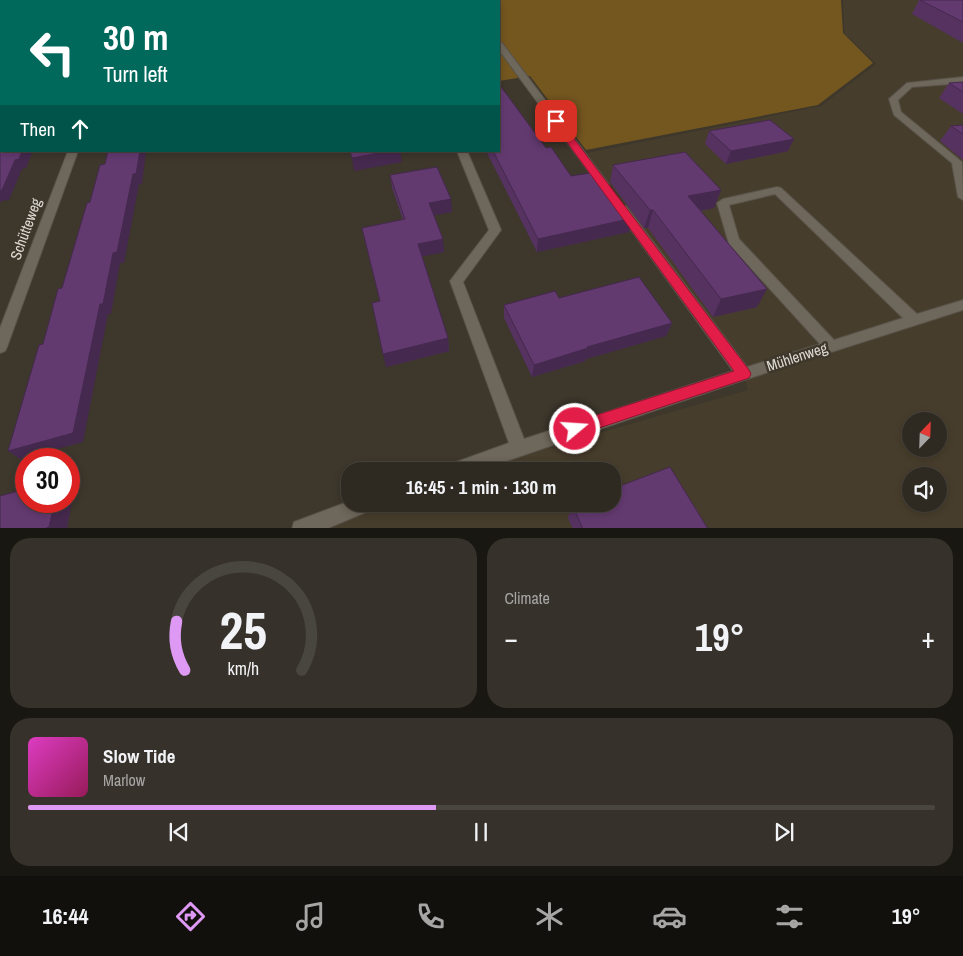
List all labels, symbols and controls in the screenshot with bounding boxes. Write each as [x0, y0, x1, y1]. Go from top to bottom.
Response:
text: 30 m [103, 14, 168, 61]
icon: left [20, 20, 85, 85]
text: Turn left [103, 59, 168, 89]
pin [535, 100, 577, 142]
icon: arrive [542, 107, 570, 135]
icon: ahead [66, 115, 94, 143]
text: Then [20, 116, 56, 142]
street label: Schütteweg [5, 195, 46, 263]
street label: Mühlenweg [764, 337, 830, 376]
position arrow [548, 402, 600, 454]
north arrow [902, 412, 948, 458]
map controls [902, 412, 947, 512]
speed limit sign: 30 [15, 448, 80, 513]
button: sound [902, 467, 947, 512]
text: 16:45 · 1 min · 130 m [406, 474, 556, 500]
text: Climate [505, 587, 550, 609]
text: 25 [220, 595, 267, 665]
text: 19° [695, 612, 745, 663]
text: − [505, 619, 518, 657]
text: + [922, 619, 935, 657]
text: km/h [227, 657, 259, 681]
text: Slow Tide [103, 743, 175, 769]
text: Marlow [103, 769, 145, 791]
icon: previous [165, 818, 193, 846]
icon: pause [467, 818, 495, 846]
icon: next [770, 818, 798, 846]
icon: directions [173, 899, 208, 934]
icon: music [293, 899, 328, 934]
icon: phone [413, 899, 448, 934]
icon: climate [532, 899, 567, 934]
icon: car [652, 899, 687, 934]
icon: filters [772, 899, 807, 934]
text: 16:44 [42, 901, 89, 931]
text: 19° [892, 901, 921, 931]

